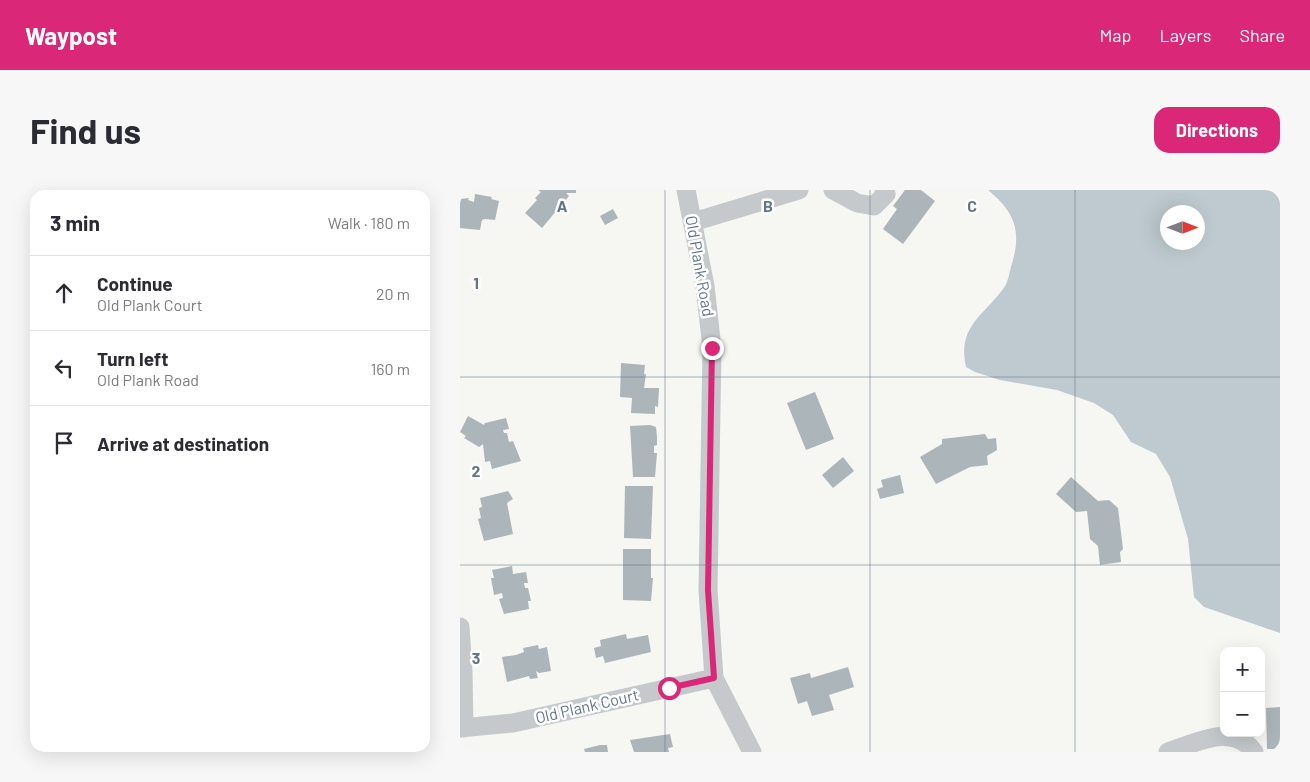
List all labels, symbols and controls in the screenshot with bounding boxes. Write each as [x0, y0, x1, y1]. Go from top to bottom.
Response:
text: Waypost [25, 21, 117, 50]
text: Map [1099, 24, 1131, 46]
text: Layers [1159, 24, 1212, 46]
text: Share [1240, 24, 1285, 46]
button: Directions [1154, 107, 1280, 153]
text: Find us [30, 109, 141, 151]
text: A [557, 196, 568, 215]
text: B [763, 196, 773, 215]
text: C [967, 196, 977, 215]
north arrow [1160, 205, 1205, 250]
text: 3 min [50, 210, 100, 235]
text: Walk · 180 m [328, 213, 410, 232]
street label: Old Plank Road [682, 214, 719, 318]
text: Continue [97, 272, 173, 295]
text: 1 [473, 273, 479, 292]
icon: ahead [50, 279, 78, 307]
text: 20 m [376, 284, 410, 303]
text: Old Plank Court [97, 295, 203, 314]
route end [701, 337, 724, 360]
text: Turn left [97, 347, 168, 370]
icon: left [50, 354, 78, 382]
text: 160 m [371, 359, 410, 378]
text: Old Plank Road [97, 370, 199, 389]
icon: arrive [50, 429, 78, 457]
text: Arrive at destination [97, 432, 269, 455]
text: 2 [472, 461, 481, 480]
map controls [1220, 647, 1265, 737]
button: + [1220, 647, 1265, 692]
text: 3 [472, 648, 480, 667]
route start [658, 677, 681, 700]
street label: Old Plank Court [533, 684, 640, 727]
button: − [1220, 692, 1265, 737]

